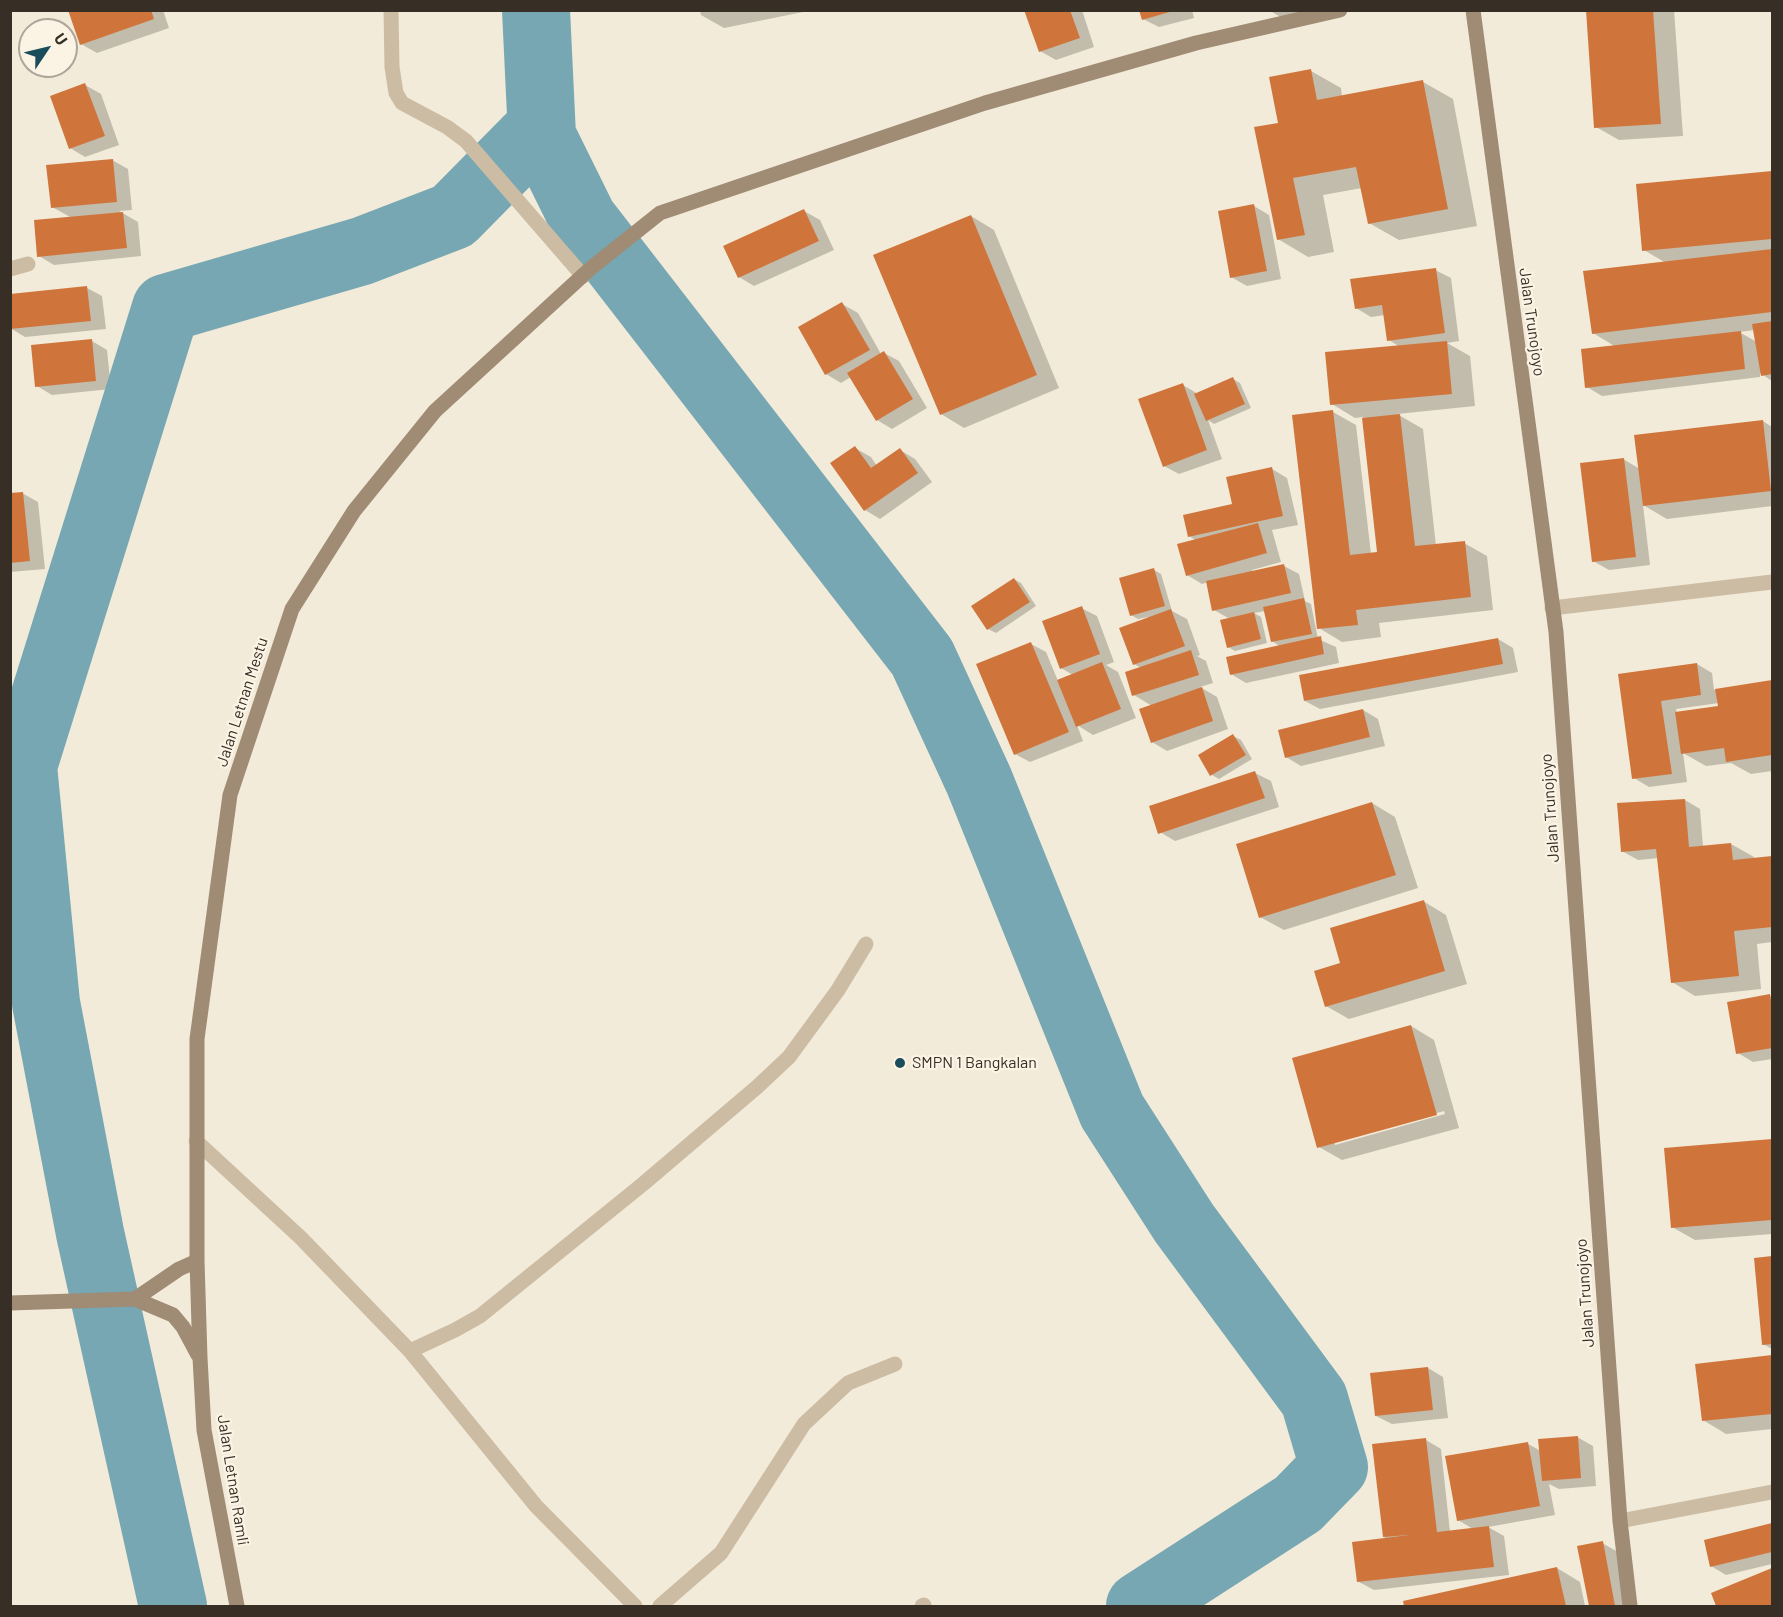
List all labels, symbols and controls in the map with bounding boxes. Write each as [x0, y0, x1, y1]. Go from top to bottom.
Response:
north arrow [18, 18, 78, 78]
text: U [51, 29, 72, 48]
street label: Jalan Trunojoyo [1515, 267, 1549, 377]
street label: Jalan Letnan Mestu [212, 635, 272, 769]
street label: Jalan Trunojoyo [1537, 753, 1563, 863]
place label: SMPN 1 Bangkalan [912, 1053, 1037, 1073]
marker: SMPN 1 Bangkalan [893, 1056, 907, 1070]
street label: Jalan Trunojoyo [1572, 1238, 1598, 1348]
street label: Jalan Letnan Ramli [213, 1413, 253, 1547]

